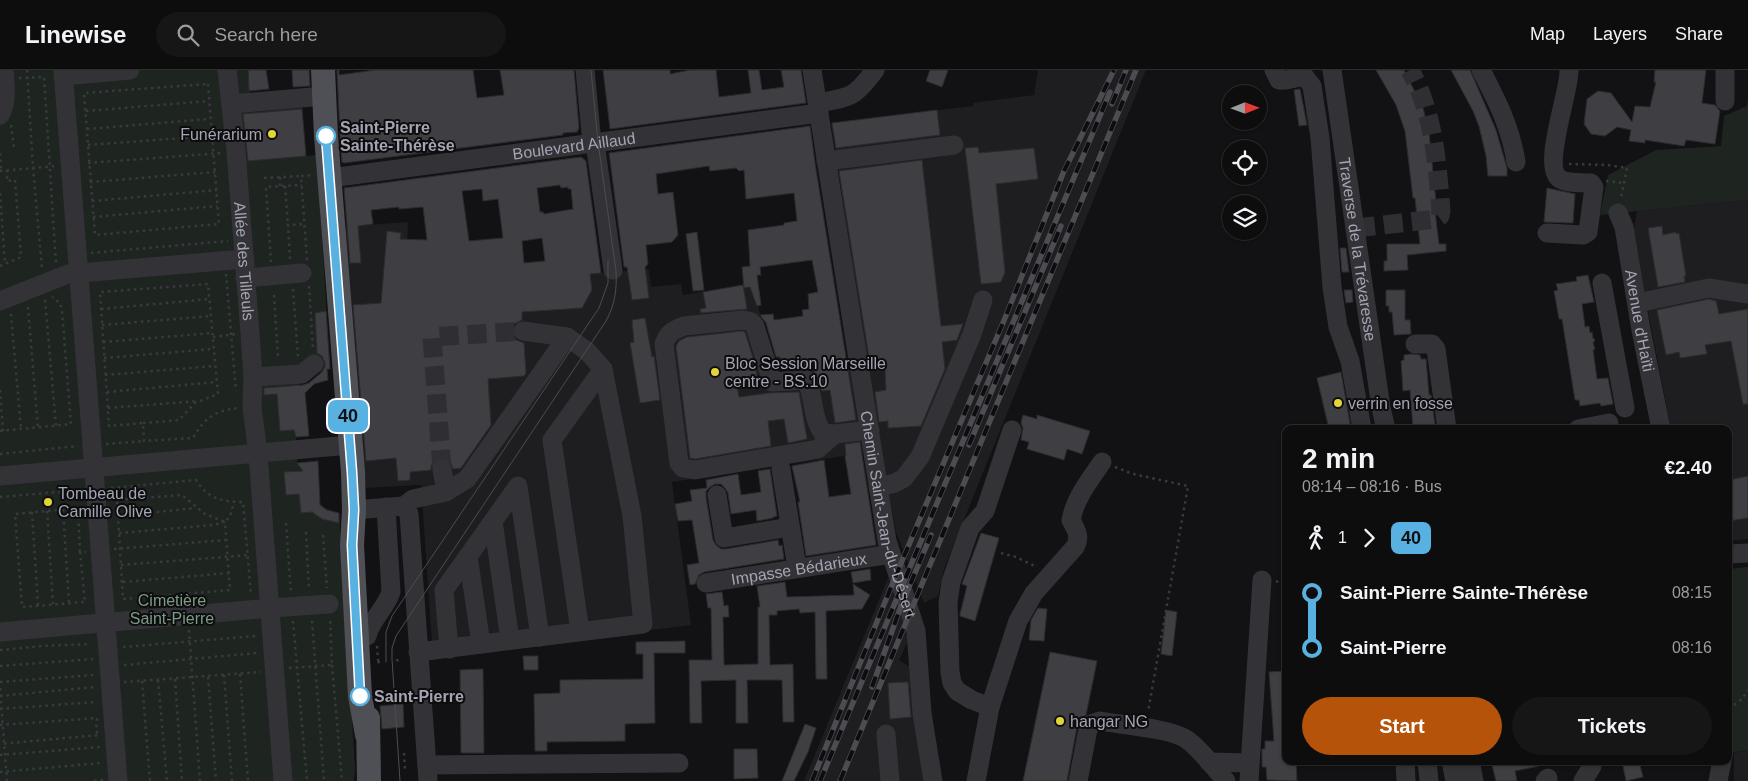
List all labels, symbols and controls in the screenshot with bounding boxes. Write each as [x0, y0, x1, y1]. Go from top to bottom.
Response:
search box [156, 12, 506, 57]
text: Linewise [25, 21, 126, 48]
icon: search [174, 21, 202, 49]
text: Search here [214, 24, 318, 45]
text: Map [1530, 24, 1565, 44]
text: Layers [1593, 24, 1647, 44]
text: Share [1675, 24, 1723, 44]
north arrow [1222, 85, 1268, 130]
map controls [1222, 85, 1267, 240]
place label: Saint-Pierre Sainte-Thérèse [340, 119, 455, 154]
place label: Funérarium [180, 126, 262, 143]
marker: Saint-Pierre Sainte-Thérèse [316, 126, 336, 146]
marker: Funérarium [266, 128, 278, 140]
street label: Boulevard Aillaud [511, 129, 636, 162]
button: locate [1222, 140, 1267, 185]
street label: Traverse de la Trévaresse [1336, 156, 1380, 342]
button: layers [1222, 195, 1267, 240]
street label: Allée des Tilleuls [231, 201, 258, 321]
street label: Avenue d'Haïti [1623, 268, 1658, 373]
place label: Bloc Session Marseille centre - BS.10 [725, 355, 886, 390]
marker: Bloc Session Marseille centre - BS.10 [709, 366, 721, 378]
place label: verrin en fosse [1348, 395, 1453, 412]
marker: verrin en fosse [1332, 397, 1344, 409]
line badge: 40 [326, 400, 370, 432]
text: 40 [338, 406, 358, 426]
street label: Chemin Saint-Jean-du-Désert [858, 409, 920, 620]
text: 2 min [1302, 443, 1375, 474]
text: €2.40 [1664, 457, 1712, 478]
text: 08:14 – 08:16 · Bus [1302, 478, 1442, 495]
place label: Tombeau de Camille Olive [58, 485, 152, 520]
marker: Tombeau de Camille Olive [42, 496, 54, 508]
icon: walk [1302, 524, 1330, 552]
icon: forward [1355, 524, 1383, 552]
text: 40 [1401, 528, 1421, 548]
text: 1 [1338, 529, 1347, 546]
street label: Impasse Bédarieux [730, 549, 868, 587]
text: Saint-Pierre Sainte-Thérèse [1340, 582, 1588, 603]
text: 08:15 [1672, 584, 1712, 601]
park label: Cimetière Saint-Pierre [130, 592, 214, 627]
text: Saint-Pierre [1340, 637, 1447, 658]
text: 08:16 [1672, 639, 1712, 656]
marker: Saint-Pierre [350, 686, 370, 706]
place label: Saint-Pierre [374, 688, 464, 705]
button: Start [1302, 697, 1502, 755]
button: Tickets [1512, 697, 1712, 755]
place label: hangar NG [1070, 713, 1148, 730]
marker: hangar NG [1054, 715, 1066, 727]

